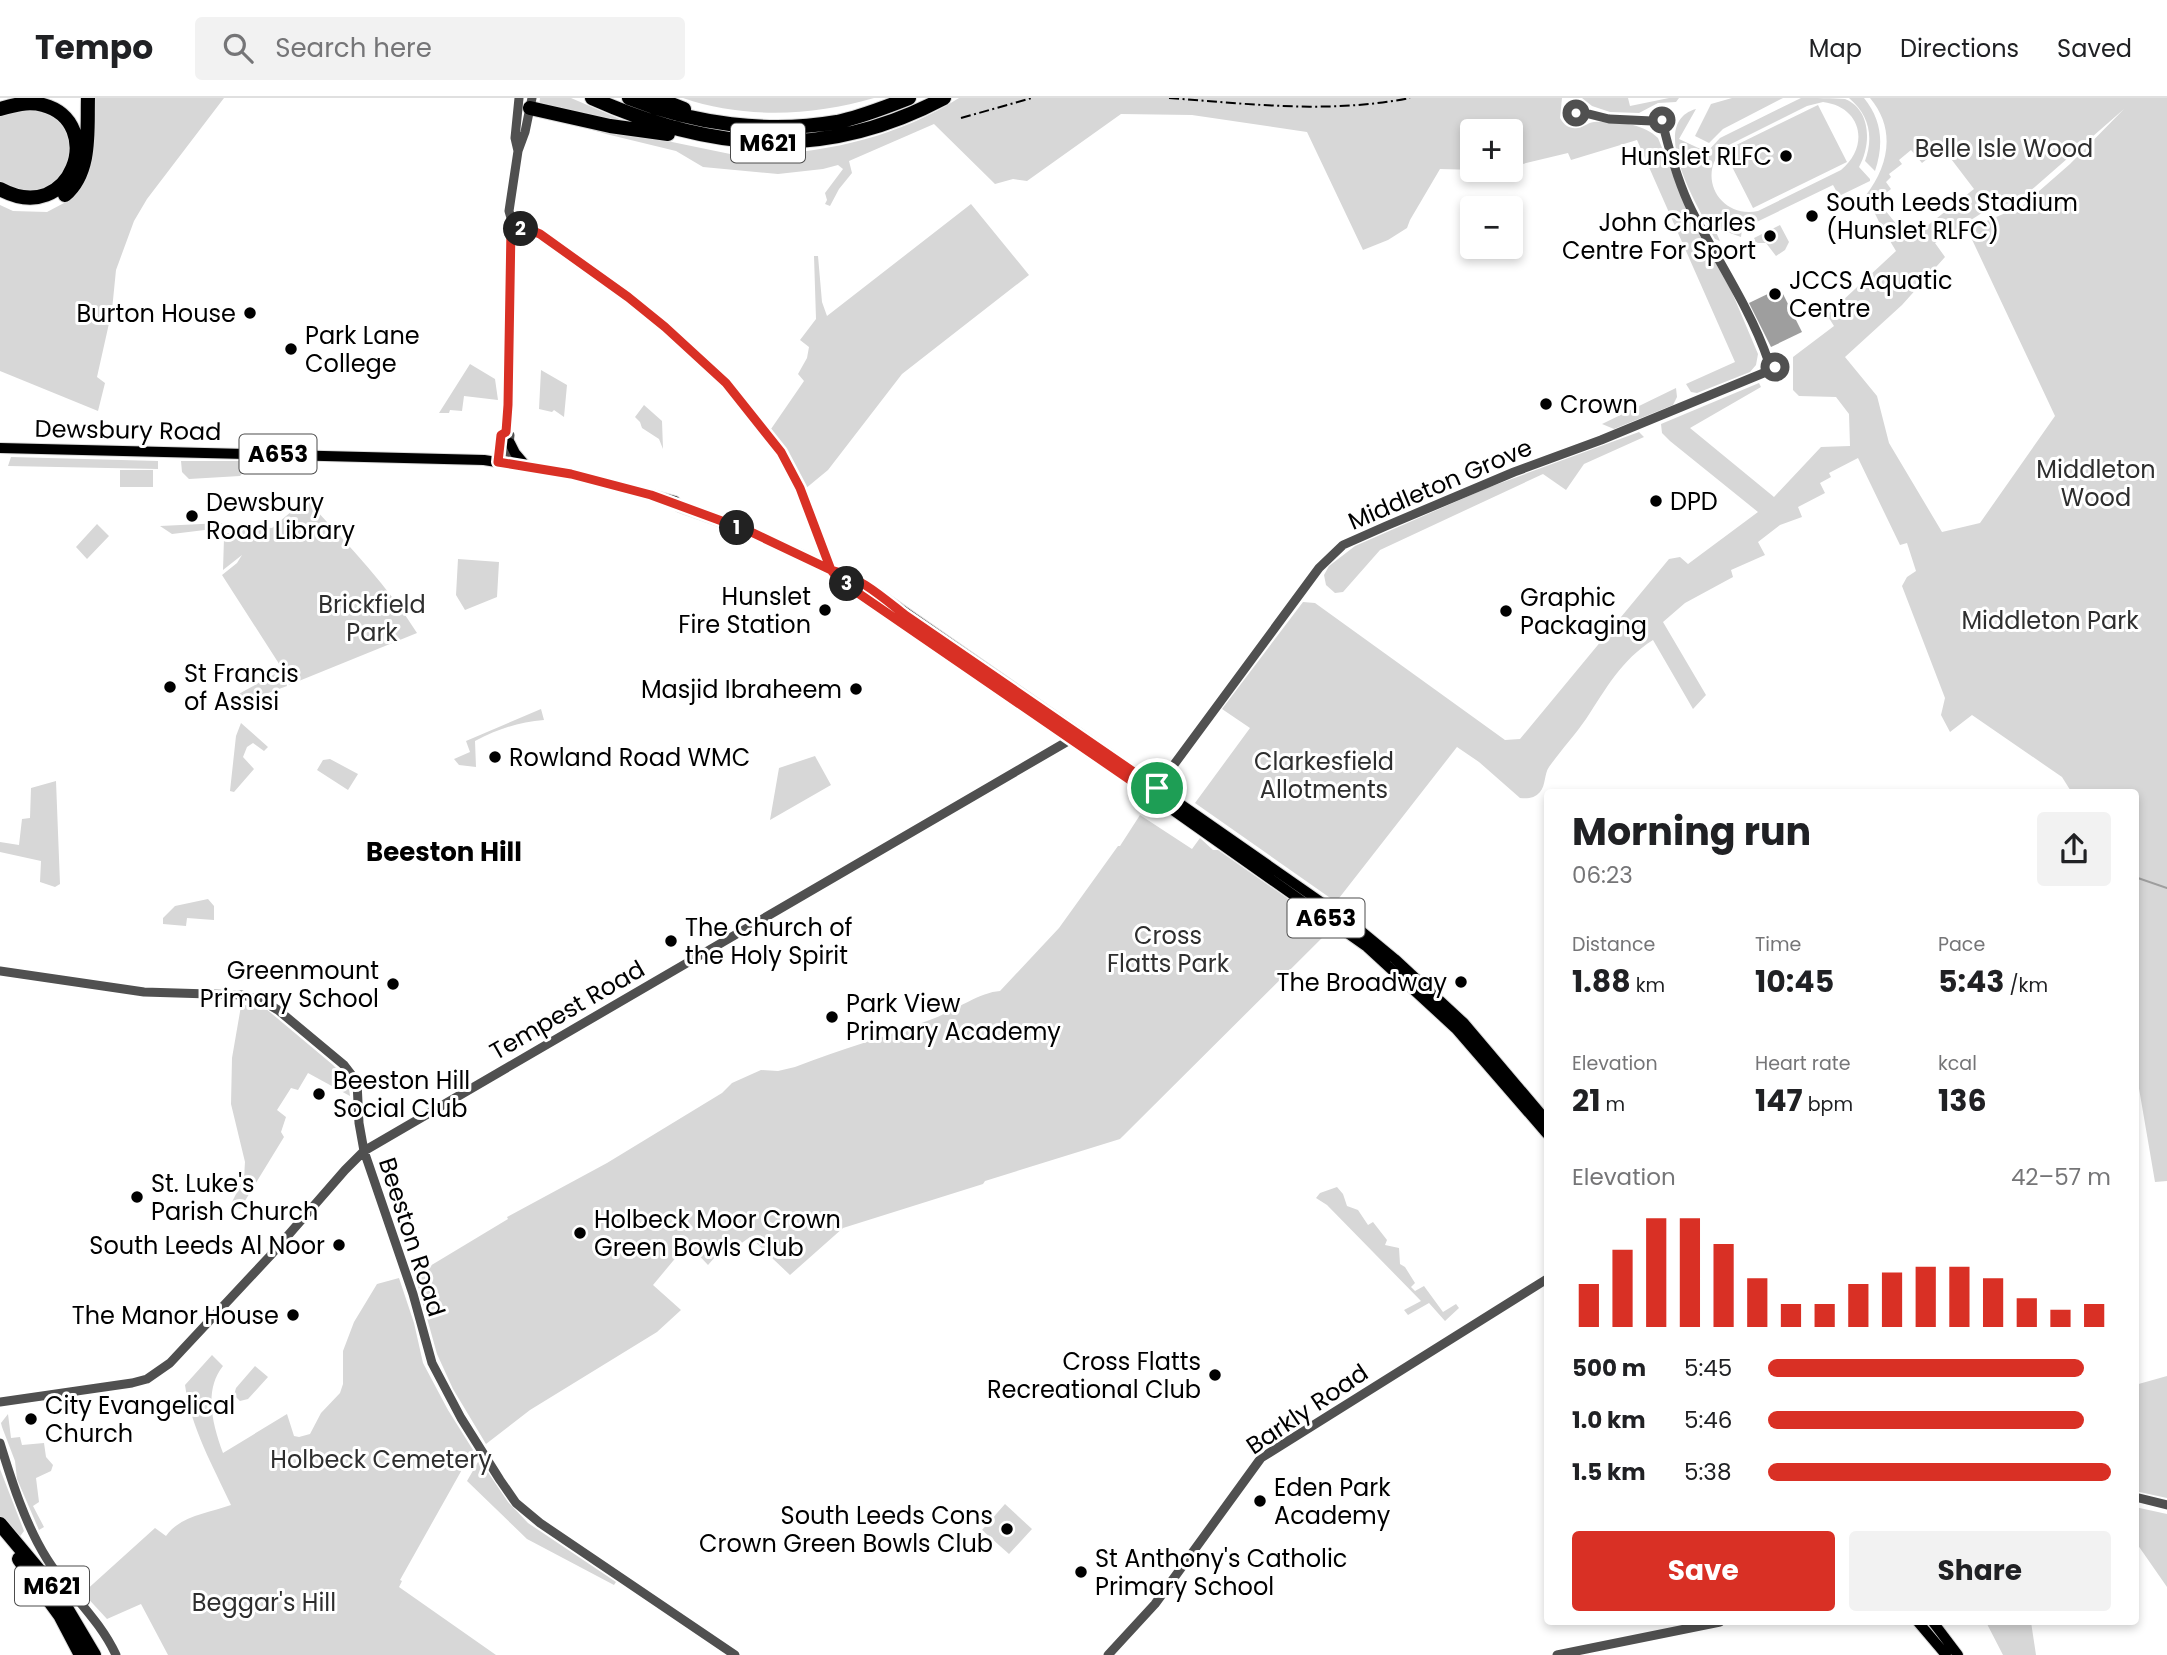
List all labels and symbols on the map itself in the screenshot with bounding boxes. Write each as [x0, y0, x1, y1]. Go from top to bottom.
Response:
road number: M621 [731, 124, 805, 162]
park label: Belle Isle Wood [1915, 132, 2093, 165]
place label: Hunslet RLFC [1621, 140, 1772, 173]
marker: Hunslet RLFC [1778, 148, 1794, 164]
place label: South Leeds Stadium (Hunslet RLFC) [1826, 186, 2078, 247]
place label: John Charles Centre For Sport [1562, 206, 1756, 267]
marker: South Leeds Stadium (Hunslet RLFC) [1804, 208, 1820, 224]
pin: 2 [504, 212, 538, 246]
marker: John Charles Centre For Sport [1762, 228, 1778, 244]
place label: JCCS Aquatic Centre [1789, 264, 1952, 325]
marker: JCCS Aquatic Centre [1767, 286, 1783, 302]
place label: Burton House [76, 297, 236, 330]
marker: Burton House [242, 305, 258, 321]
place label: Park Lane College [305, 319, 420, 380]
marker: Park Lane College [283, 341, 299, 357]
place label: Crown [1560, 388, 1638, 421]
marker: Crown [1538, 396, 1554, 412]
street label: Dewsbury Road [34, 412, 222, 448]
street label: Middleton Grove [1343, 430, 1537, 538]
road number: A653 [240, 434, 316, 474]
park label: Middleton Wood [2036, 453, 2156, 514]
place label: DPD [1670, 485, 1718, 518]
place label: Dewsbury Road Library [206, 486, 355, 547]
marker: DPD [1648, 493, 1664, 509]
marker: Dewsbury Road Library [184, 508, 200, 524]
pin: 1 [720, 510, 754, 546]
pin: 3 [830, 566, 864, 602]
place label: Hunslet Fire Station [678, 580, 811, 641]
place label: Graphic Packaging [1520, 581, 1647, 642]
park label: Brickfield Park [318, 588, 426, 649]
marker: Hunslet Fire Station [817, 602, 833, 618]
marker: Graphic Packaging [1498, 603, 1514, 619]
park label: Middleton Park [1961, 604, 2139, 637]
place label: St Francis of Assisi [184, 657, 299, 718]
place label: Masjid Ibraheem [641, 673, 842, 706]
marker: St Francis of Assisi [162, 679, 178, 695]
marker: Masjid Ibraheem [848, 681, 864, 697]
place label: Rowland Road WMC [509, 741, 750, 774]
park label: Clarkesfield Allotments [1254, 745, 1394, 806]
marker: Rowland Road WMC [487, 749, 503, 765]
pin [1127, 758, 1187, 818]
district label: Beeston Hill [366, 834, 522, 870]
road number: A653 [1288, 898, 1364, 938]
place label: The Church of the Holy Spirit [685, 911, 853, 972]
park label: Cross Flatts Park [1107, 919, 1230, 980]
marker: The Church of the Holy Spirit [663, 933, 679, 949]
street label: Tempest Road [484, 952, 650, 1068]
place label: Greenmount Primary School [200, 954, 379, 1015]
place label: The Broadway [1276, 966, 1447, 999]
marker: The Broadway [1453, 974, 1469, 990]
marker: Greenmount Primary School [385, 976, 401, 992]
place label: Park View Primary Academy [846, 987, 1061, 1048]
marker: Park View Primary Academy [824, 1009, 840, 1025]
place label: Beeston Hill Social Club [333, 1064, 470, 1125]
marker: Beeston Hill Social Club [311, 1086, 327, 1102]
street label: Beeston Road [371, 1153, 453, 1321]
place label: St. Luke's Parish Church [151, 1167, 318, 1228]
marker: St. Luke's Parish Church [129, 1189, 145, 1205]
place label: Holbeck Moor Crown Green Bowls Club [594, 1203, 841, 1264]
marker: Holbeck Moor Crown Green Bowls Club [572, 1225, 588, 1241]
place label: South Leeds Al Noor [89, 1229, 325, 1262]
marker: South Leeds Al Noor [331, 1237, 347, 1253]
place label: The Manor House [72, 1299, 279, 1332]
marker: The Manor House [285, 1307, 301, 1323]
place label: Cross Flatts Recreational Club [987, 1345, 1201, 1406]
street label: Barkly Road [1240, 1356, 1374, 1462]
marker: Cross Flatts Recreational Club [1207, 1367, 1223, 1383]
place label: City Evangelical Church [45, 1389, 235, 1450]
marker: City Evangelical Church [23, 1411, 39, 1427]
park label: Holbeck Cemetery [270, 1443, 492, 1476]
place label: Eden Park Academy [1274, 1471, 1391, 1532]
marker: Eden Park Academy [1252, 1493, 1268, 1509]
place label: South Leeds Cons Crown Green Bowls Club [699, 1499, 993, 1560]
marker: South Leeds Cons Crown Green Bowls Club [999, 1521, 1015, 1537]
place label: St Anthony's Catholic Primary School [1095, 1542, 1347, 1603]
marker: St Anthony's Catholic Primary School [1073, 1564, 1089, 1580]
road number: M621 [15, 1567, 89, 1606]
park label: Beggar's Hill [192, 1586, 336, 1619]

